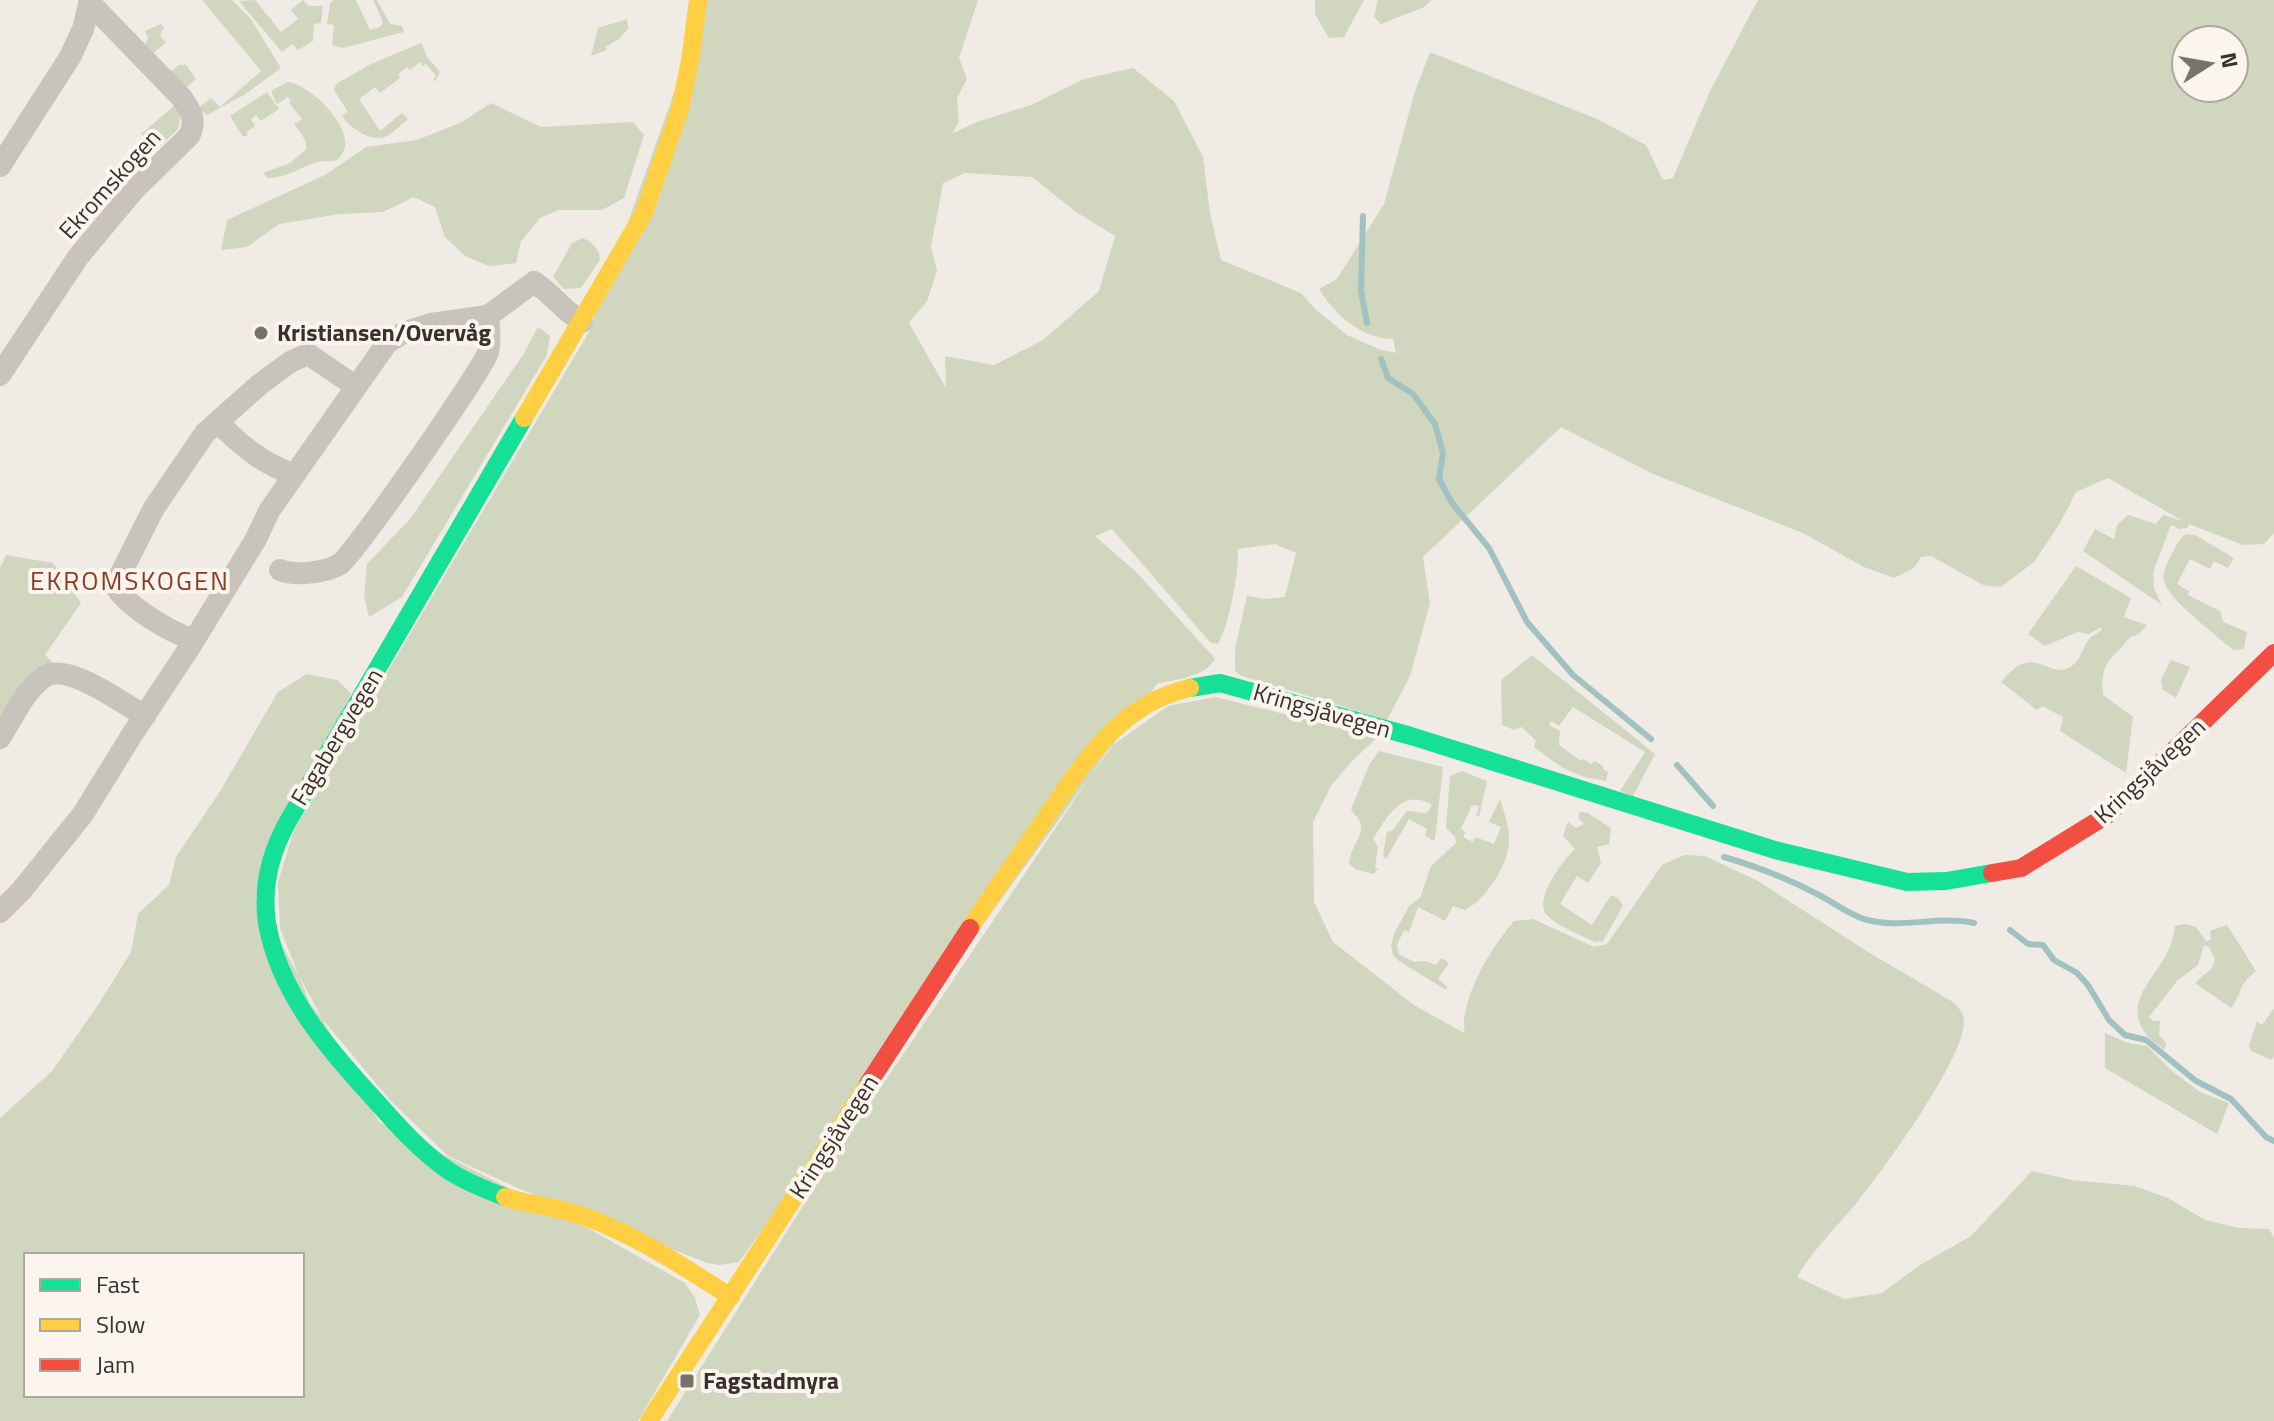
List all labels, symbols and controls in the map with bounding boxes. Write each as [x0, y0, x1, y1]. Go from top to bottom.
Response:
north arrow [2170, 24, 2250, 104]
text: N [2211, 49, 2248, 71]
street label: Ekromskogen [50, 120, 169, 247]
place label: Kristiansen/Overvåg [277, 314, 491, 350]
marker: Kristiansen/Overvåg [252, 324, 270, 342]
district label: EKROMSKOGEN [30, 561, 230, 600]
street label: Fagabergvegen [281, 661, 391, 812]
street label: Kringsjåvegen [1249, 673, 1395, 747]
street label: Kringsjåvegen [2085, 709, 2213, 832]
street label: Kringsjåvegen [780, 1067, 887, 1206]
legend [24, 1253, 304, 1397]
text: Fast [96, 1266, 140, 1302]
text: Slow [96, 1306, 145, 1342]
text: Jam [96, 1346, 135, 1382]
place label: Fagstadmyra [703, 1362, 839, 1398]
marker: Fagstadmyra [678, 1372, 696, 1390]

